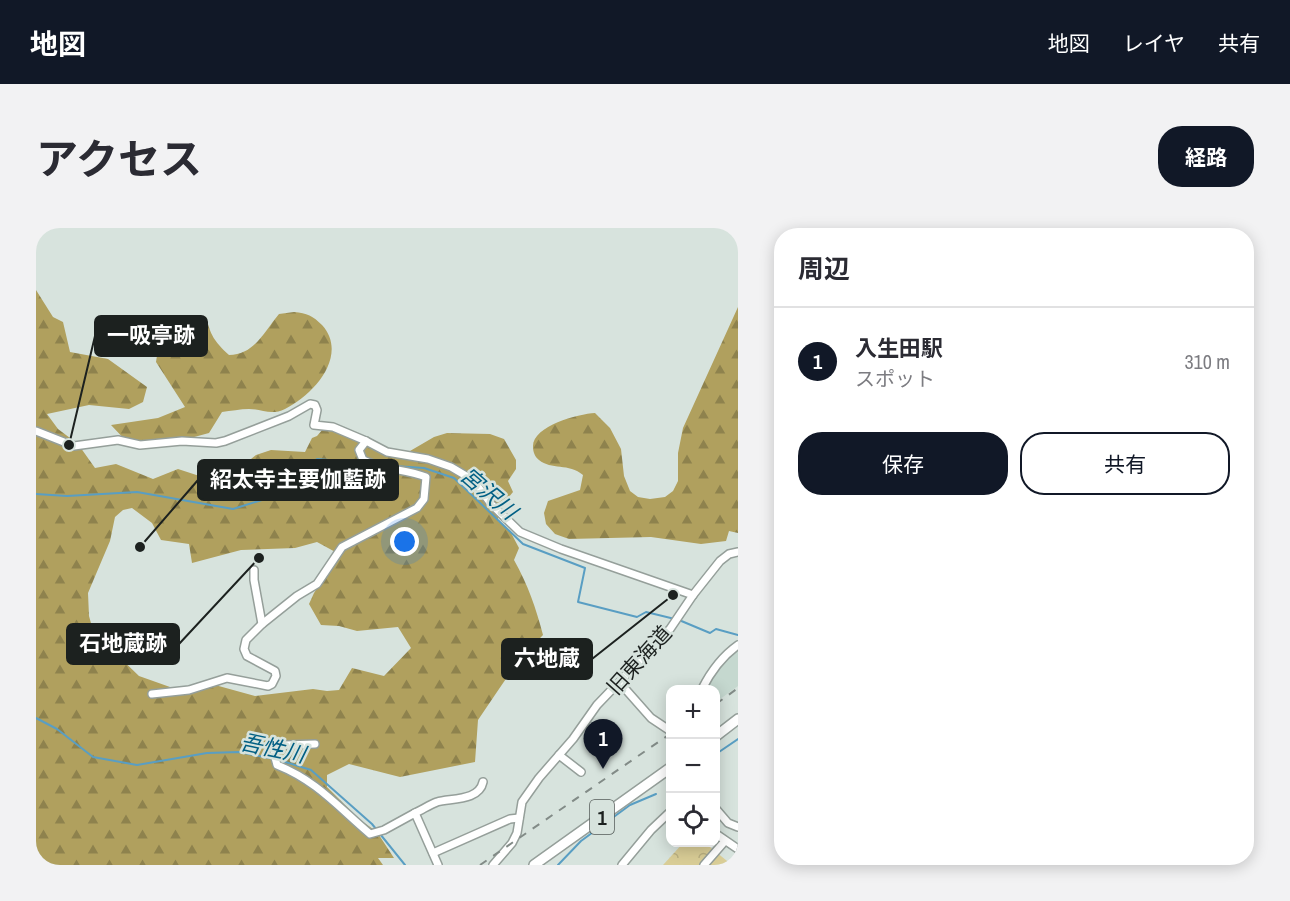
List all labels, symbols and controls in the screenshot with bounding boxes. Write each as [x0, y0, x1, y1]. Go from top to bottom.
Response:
text: 地図 [30, 25, 86, 63]
text: 地図 [1048, 29, 1090, 58]
text: レイヤ [1123, 29, 1185, 58]
text: 共有 [1218, 29, 1260, 58]
button: 経路 [1158, 126, 1254, 187]
text: アクセス [36, 131, 202, 187]
text: 周辺 [798, 251, 850, 286]
callout: 一吸亭跡 [95, 316, 207, 356]
text: 一吸亭跡 [107, 320, 195, 350]
text: 入生田駅 [855, 333, 943, 363]
text: 1 [813, 348, 822, 375]
text: 310 m [1184, 348, 1230, 375]
text: スポット [855, 365, 935, 392]
button: 保存 [798, 432, 1008, 495]
button: 共有 [1020, 432, 1230, 495]
callout: 紹太寺主要伽藍跡 [198, 460, 398, 500]
water label: 宮沢川 [454, 460, 525, 527]
text: 紹太寺主要伽藍跡 [210, 464, 386, 494]
your location [390, 527, 419, 556]
street label: 旧東海道 [600, 619, 678, 701]
callout: 石地蔵跡 [67, 624, 179, 664]
text: 石地蔵跡 [79, 628, 167, 658]
callout: 六地蔵 [502, 639, 592, 679]
text: 六地蔵 [514, 643, 580, 673]
map controls [666, 685, 720, 847]
button: + [666, 685, 720, 739]
pin: 1 [584, 720, 622, 769]
water label: 吾性川 [238, 726, 310, 770]
button: − [666, 739, 720, 793]
button: locate [666, 793, 720, 847]
road number: 1 [590, 800, 614, 834]

